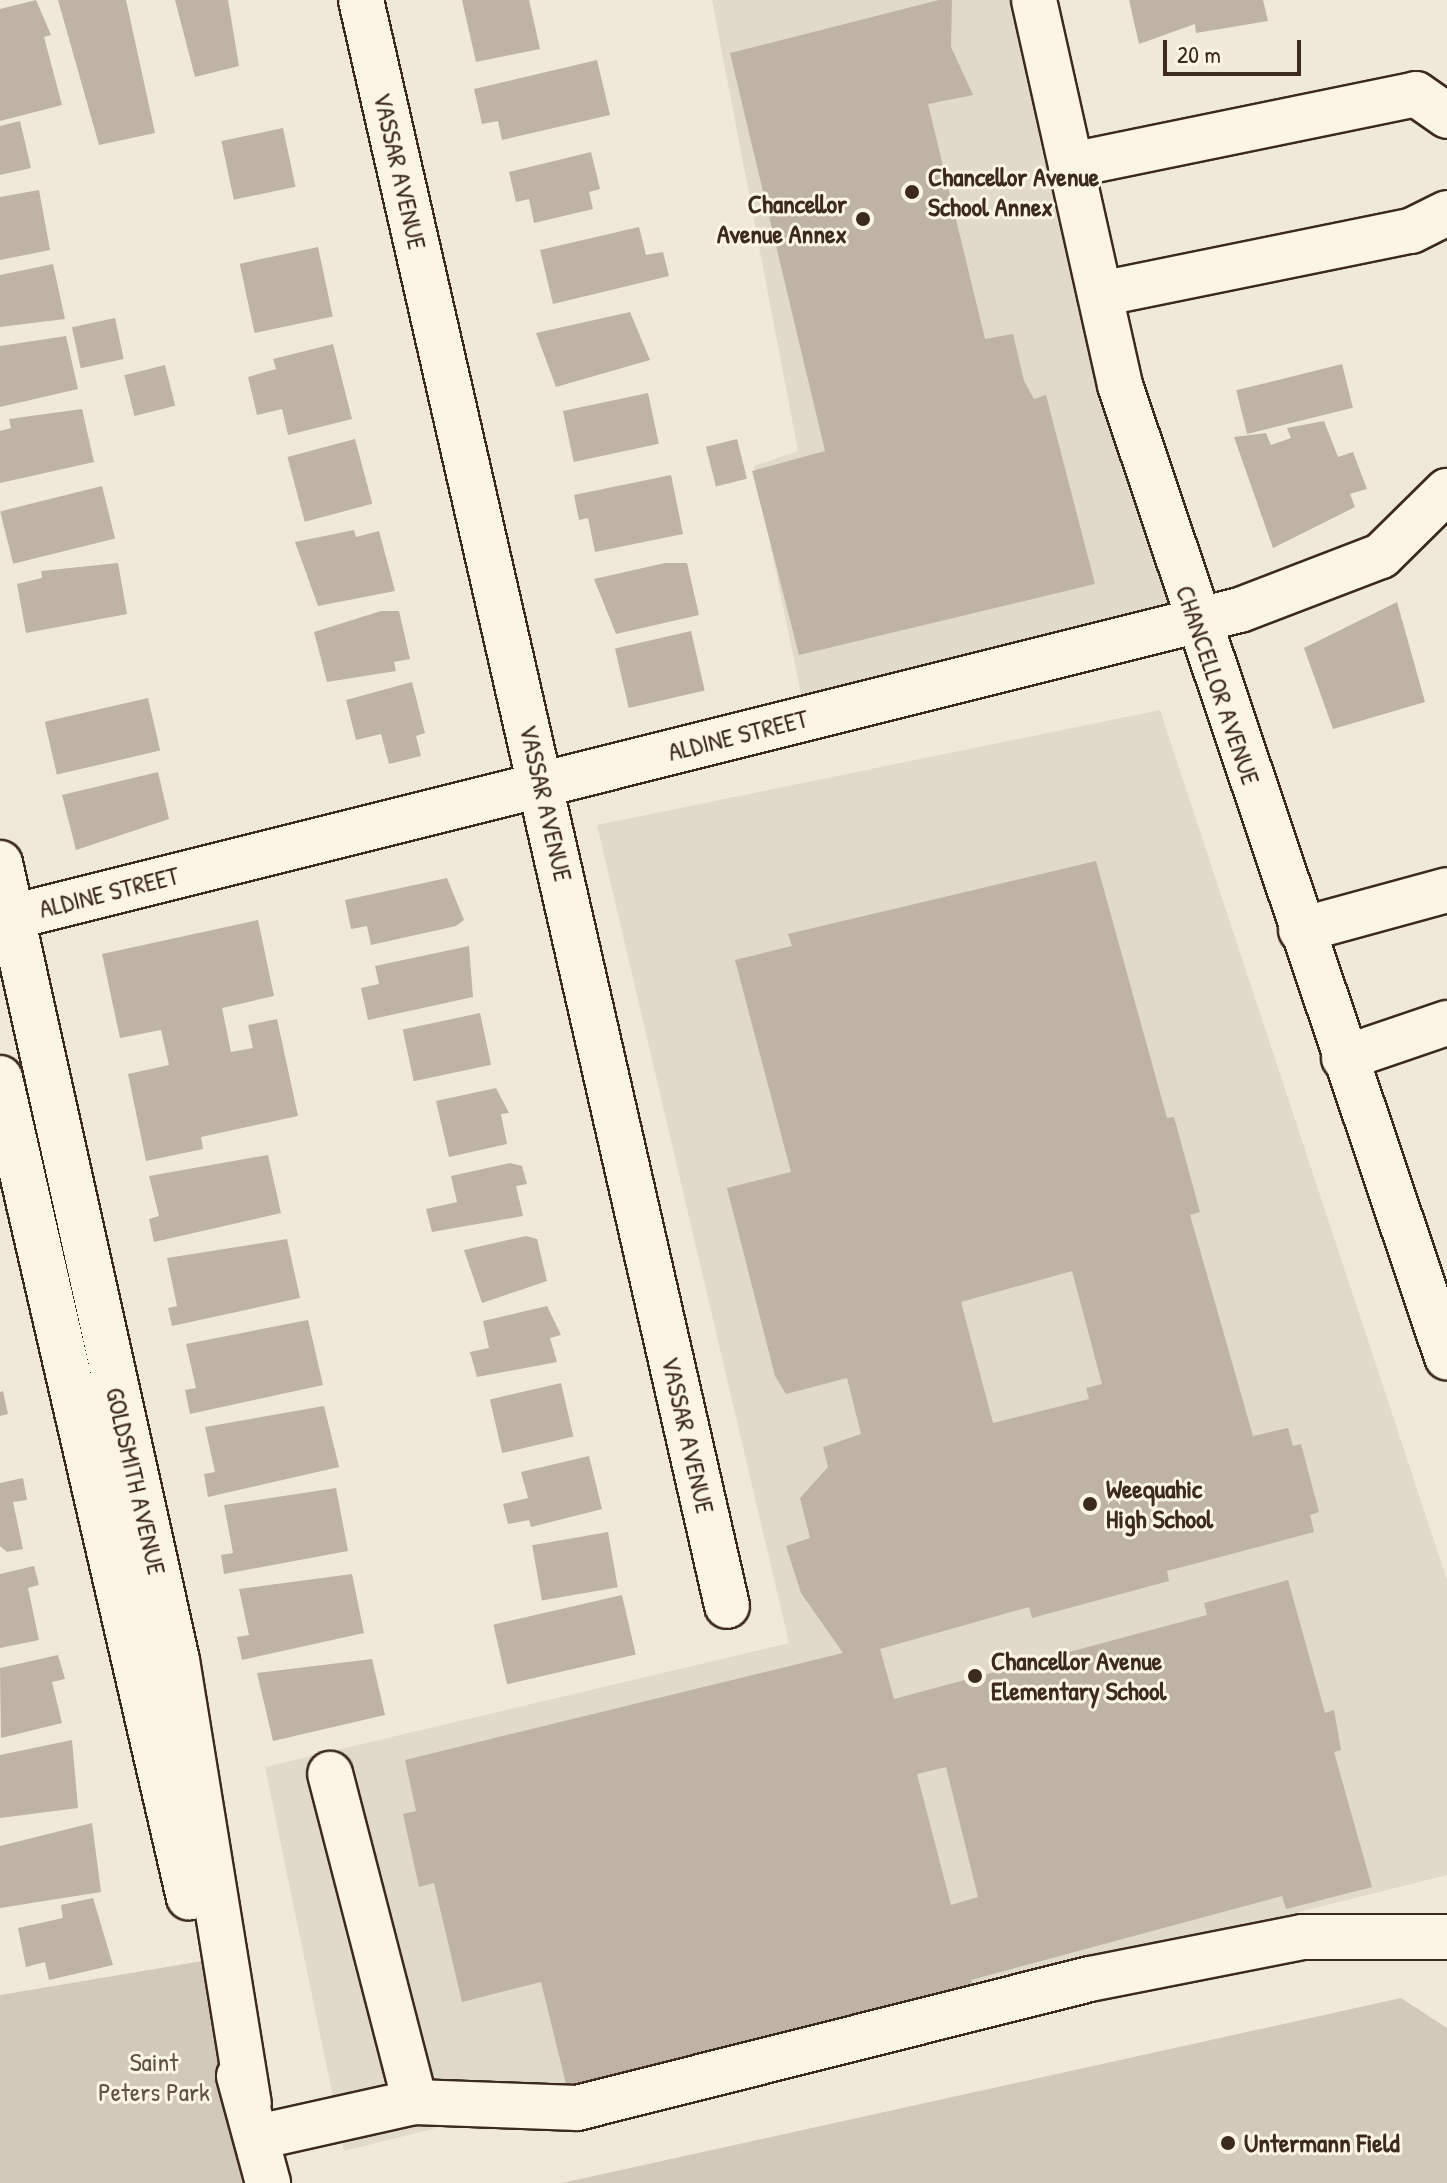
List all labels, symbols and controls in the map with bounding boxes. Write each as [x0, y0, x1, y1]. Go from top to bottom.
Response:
scale bar [1167, 24, 1305, 74]
text: 20 m [1177, 38, 1221, 70]
street label: VASSAR AVENUE [367, 90, 433, 252]
place label: Chancellor Avenue School Annex [928, 161, 1099, 222]
marker: Chancellor Avenue School Annex [903, 183, 921, 201]
place label: Chancellor Avenue Annex [717, 188, 847, 250]
marker: Chancellor Avenue Annex [854, 210, 872, 228]
street label: CHANCELLOR AVENUE [1169, 581, 1267, 789]
street label: ALDINE STREET [665, 703, 811, 767]
street label: VASSAR AVENUE [513, 722, 579, 884]
street label: ALDINE STREET [36, 860, 182, 924]
street label: VASSAR AVENUE [655, 1354, 721, 1516]
street label: GOLDSMITH AVENUE [99, 1384, 173, 1578]
place label: Weequahic High School [1106, 1473, 1213, 1534]
marker: Weequahic High School [1081, 1495, 1099, 1513]
place label: Chancellor Avenue Elementary School [991, 1645, 1166, 1706]
marker: Chancellor Avenue Elementary School [966, 1667, 984, 1685]
park label: Saint Peters Park [98, 2046, 210, 2108]
place label: Untermann Field [1244, 2127, 1400, 2159]
marker: Untermann Field [1219, 2134, 1237, 2152]

